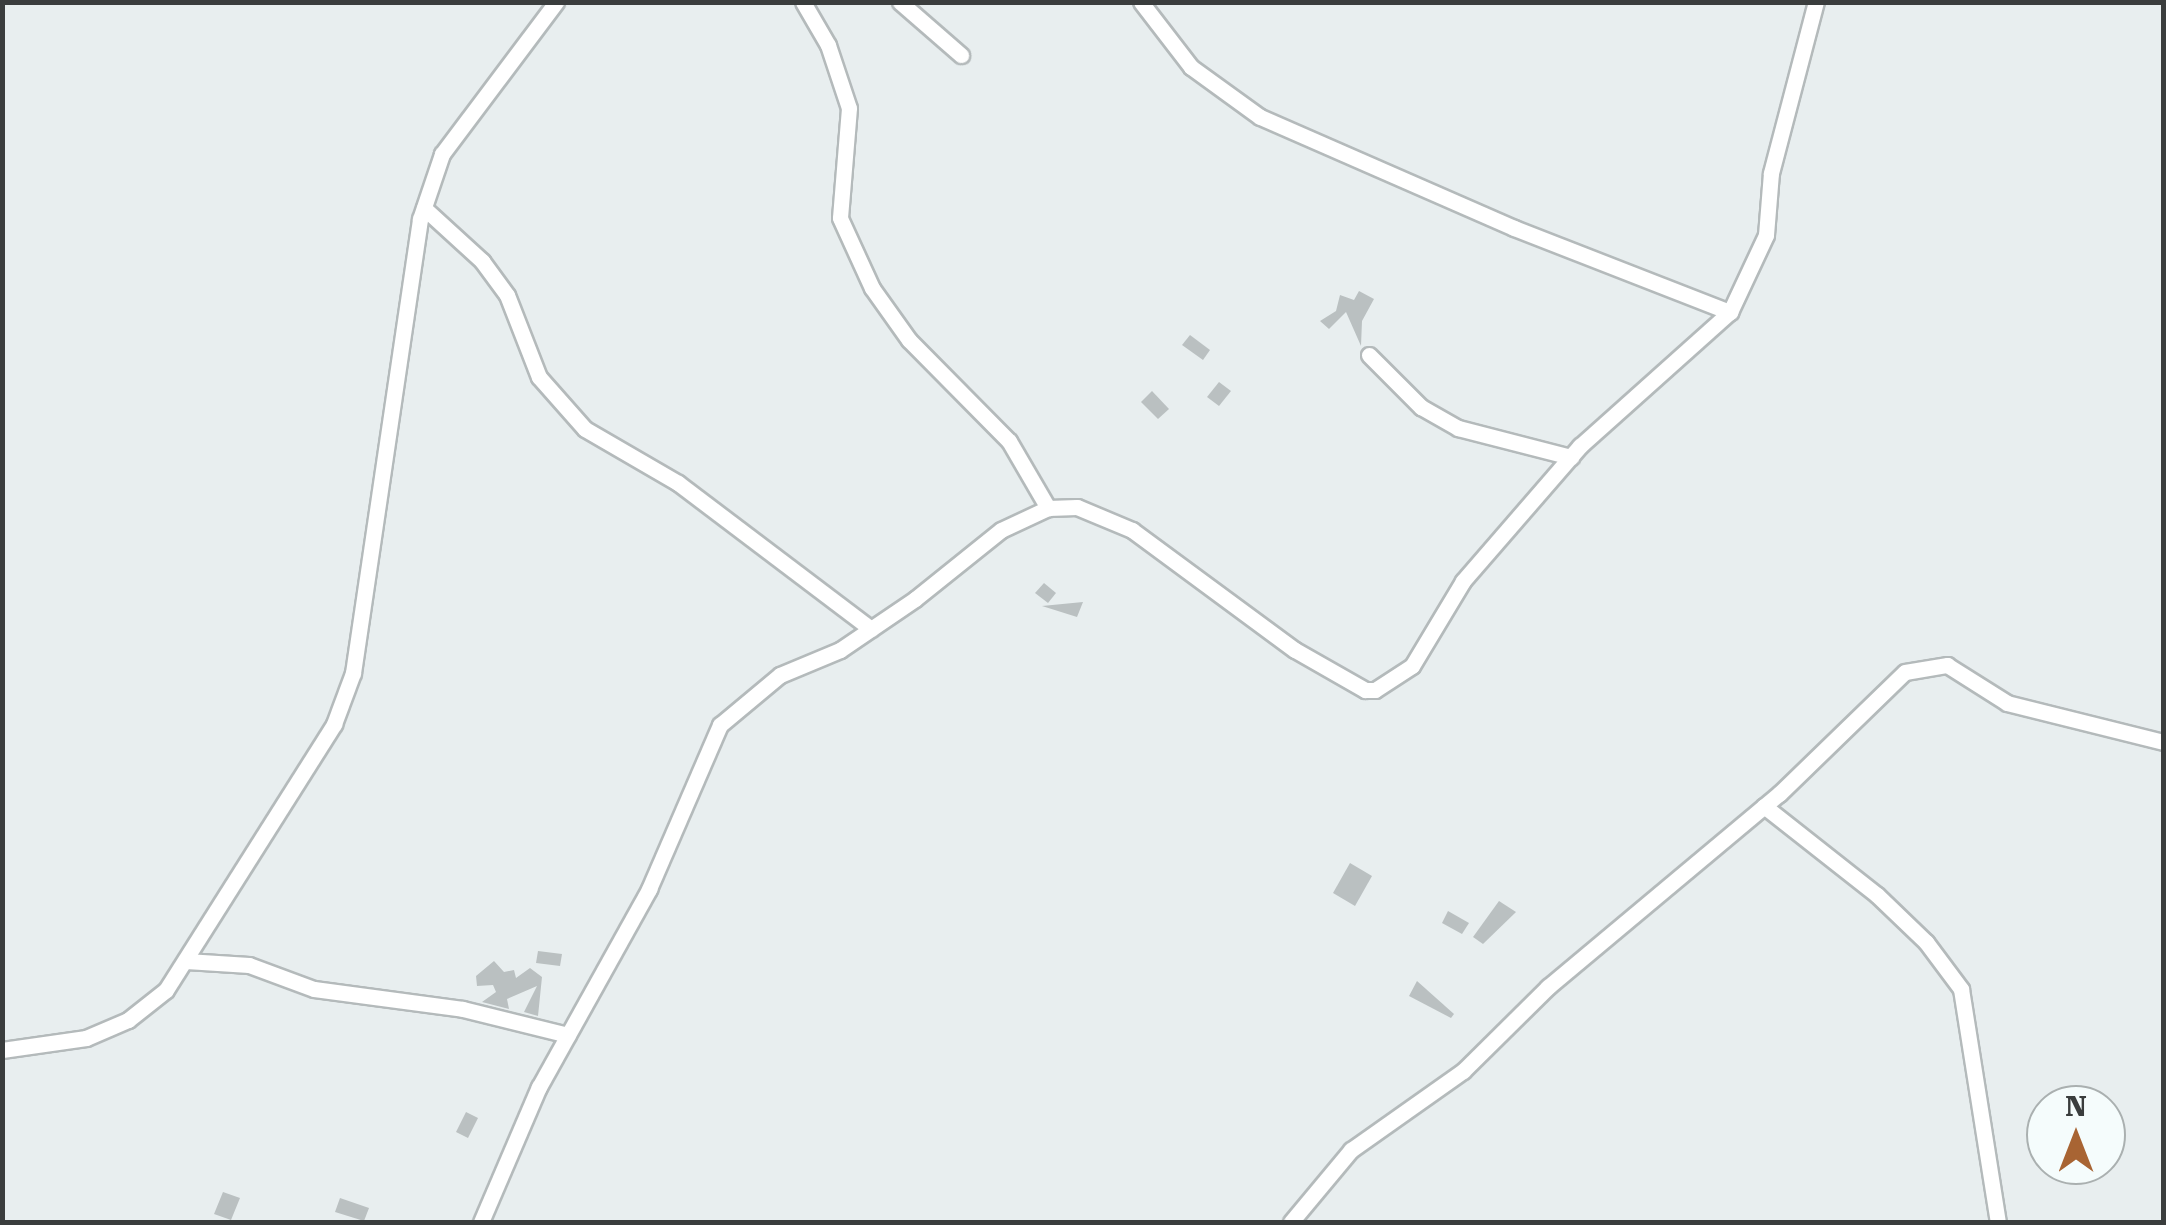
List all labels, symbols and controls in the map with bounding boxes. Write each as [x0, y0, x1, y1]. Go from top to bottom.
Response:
north arrow [2026, 1085, 2126, 1185]
text: N [2065, 1090, 2087, 1123]

